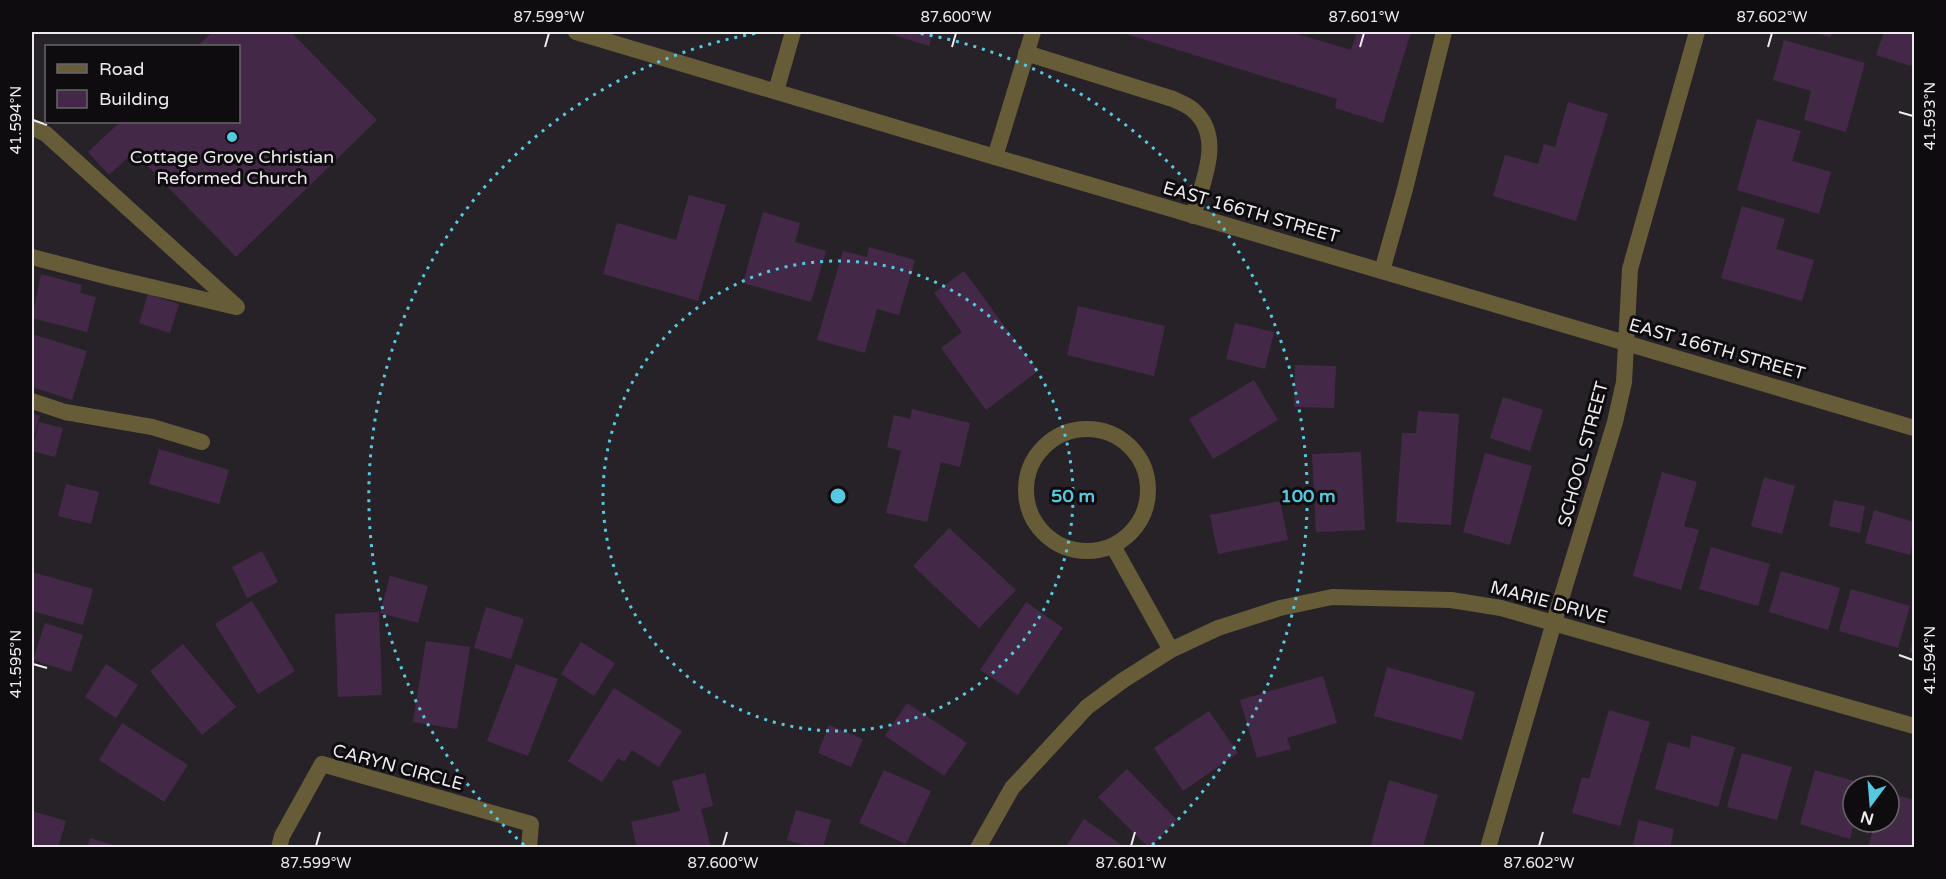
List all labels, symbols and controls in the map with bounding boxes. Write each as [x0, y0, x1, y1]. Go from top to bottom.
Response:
text: 87.599°W [513, 8, 585, 26]
text: 87.600°W [920, 8, 992, 26]
text: 87.601°W [1328, 8, 1400, 26]
text: 87.602°W [1736, 8, 1808, 26]
legend [45, 45, 240, 123]
text: Road [99, 58, 144, 80]
text: 41.593°N [1921, 82, 1939, 150]
text: 41.594°N [7, 86, 25, 154]
text: Building [99, 88, 169, 110]
marker: Cottage Grove Christian Reformed Church [225, 130, 239, 144]
place label: Cottage Grove Christian Reformed Church [130, 146, 334, 189]
street label: EAST 166TH STREET [1160, 176, 1342, 248]
street label: EAST 166TH STREET [1626, 313, 1808, 385]
street label: SCHOOL STREET [1553, 379, 1613, 529]
text: 50 m [1051, 485, 1095, 507]
text: 100 m [1280, 485, 1336, 507]
centre of rings [828, 486, 848, 506]
street label: MARIE DRIVE [1488, 576, 1610, 628]
text: 41.594°N [1921, 626, 1939, 694]
text: 41.595°N [7, 630, 25, 698]
street label: CARYN CIRCLE [330, 739, 466, 795]
north arrow [1841, 774, 1901, 834]
text: N [1858, 806, 1876, 829]
text: 87.599°W [280, 854, 352, 872]
text: 87.600°W [687, 854, 759, 872]
text: 87.601°W [1095, 854, 1167, 872]
text: 87.602°W [1503, 854, 1575, 872]

